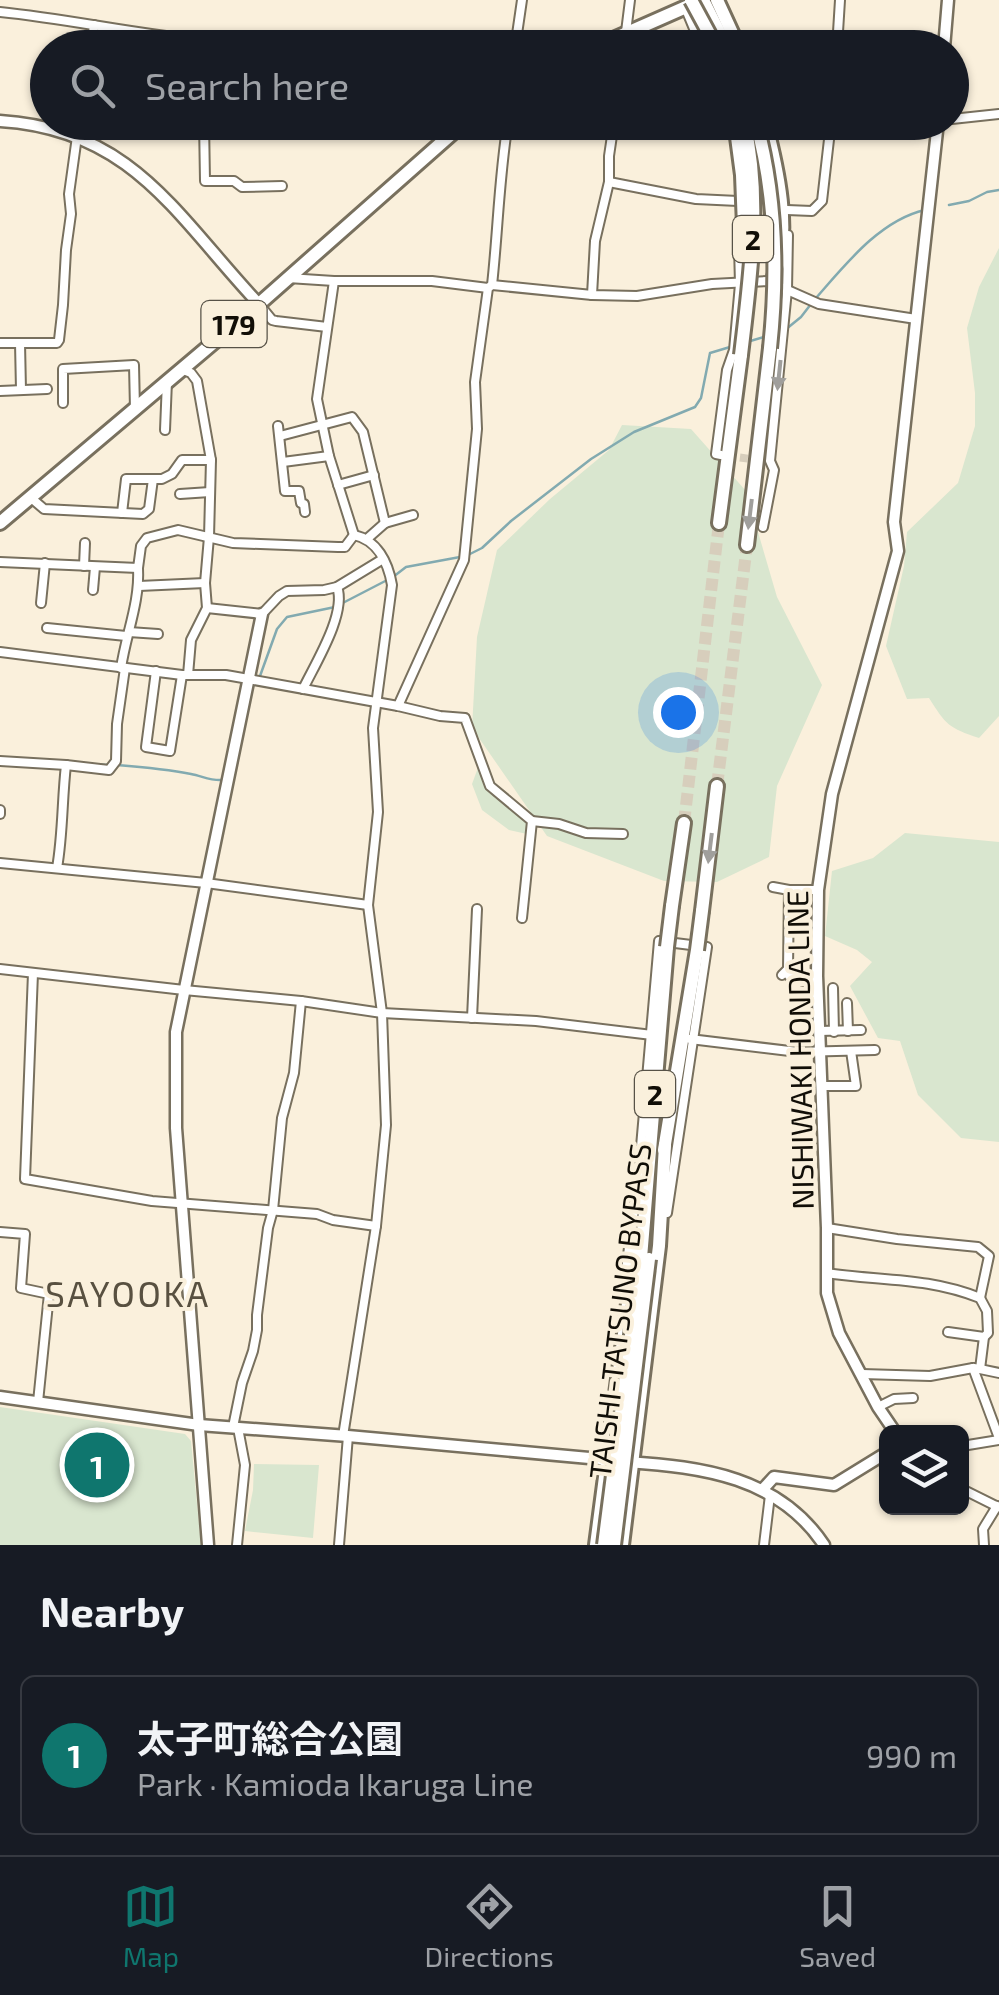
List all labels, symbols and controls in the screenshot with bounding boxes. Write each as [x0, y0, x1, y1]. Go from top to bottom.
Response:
search box [30, 30, 969, 140]
icon: search [65, 58, 120, 113]
text: Search here [145, 62, 349, 108]
road number: 2 [733, 216, 773, 262]
road number: 179 [202, 301, 266, 347]
one-way arrow [770, 360, 786, 392]
one-way arrow [742, 499, 758, 530]
your location [653, 687, 704, 738]
one-way arrow [701, 833, 717, 865]
street label: NISHIWAKI HONDA LINE [778, 890, 820, 1210]
road number: 2 [635, 1071, 675, 1117]
street label: TAISHI-TATSUNO BYPASS [581, 1141, 657, 1481]
district label: SAYOOKA [45, 1272, 211, 1314]
map controls [879, 1425, 969, 1515]
button: layers [879, 1425, 969, 1515]
pin: 1 [64, 1428, 130, 1502]
text: Nearby [40, 1585, 184, 1635]
text: 太子町総合公園 [137, 1715, 403, 1761]
text: 1 [68, 1736, 81, 1774]
text: 990 m [866, 1736, 957, 1774]
text: Park · Kamioda Ikaruga Line [137, 1764, 533, 1802]
tab: Map [123, 1879, 179, 1973]
tab: Directions [425, 1879, 554, 1973]
tab: Saved [799, 1879, 876, 1973]

